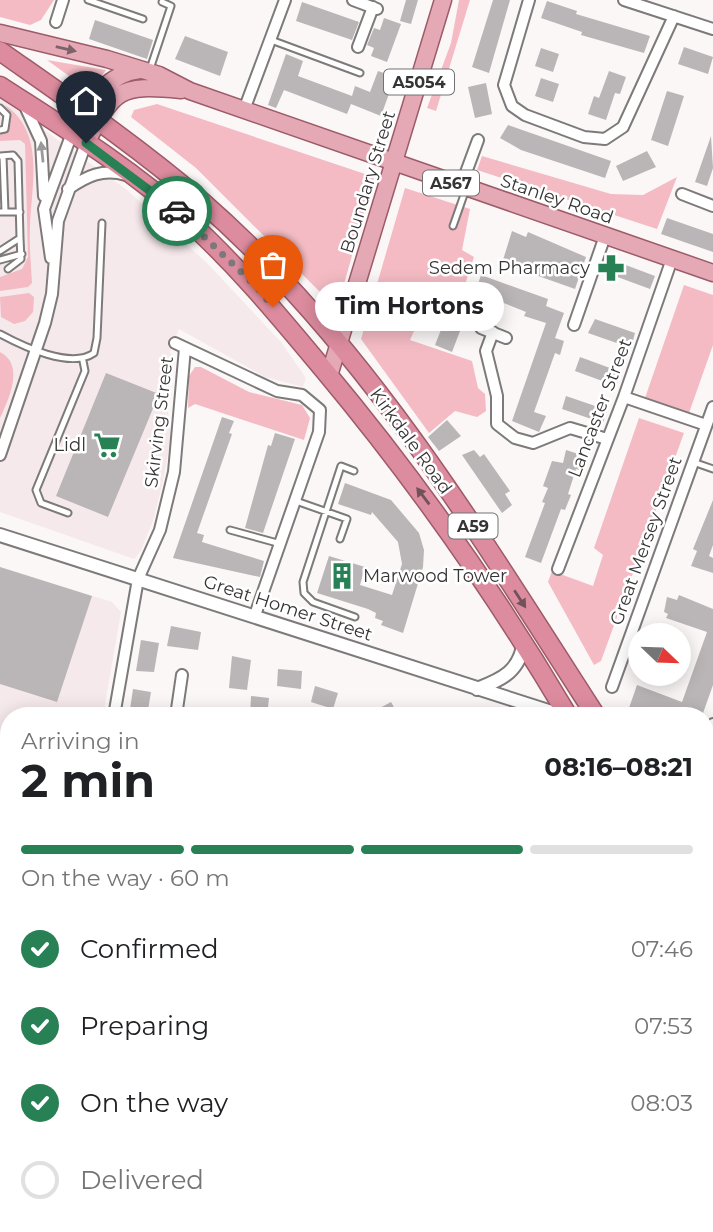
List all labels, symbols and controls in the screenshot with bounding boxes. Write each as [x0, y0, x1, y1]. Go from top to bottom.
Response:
one-way arrow [55, 44, 77, 55]
road number: A5054 [384, 69, 454, 94]
pin [56, 71, 116, 143]
icon: home [67, 82, 105, 120]
street label: Boundary Street [336, 108, 400, 256]
one-way arrow [36, 141, 47, 163]
street label: Stanley Road [498, 169, 616, 229]
road number: A567 [423, 170, 479, 196]
courier [142, 176, 212, 246]
icon: car [158, 192, 196, 230]
pin [243, 235, 303, 307]
icon: bag [254, 246, 292, 284]
pharmacy icon: Sedem Pharmacy [596, 253, 626, 283]
place label: Sedem Pharmacy [429, 257, 590, 279]
callout: Tim Hortons [315, 282, 504, 332]
text: Tim Hortons [335, 292, 484, 320]
street label: Lancaster Street [563, 335, 637, 481]
street label: Skirving Street [140, 355, 178, 489]
street label: Kirkdale Road [365, 384, 457, 498]
supermarket icon: Lidl [92, 430, 122, 460]
place label: Lidl [54, 434, 86, 456]
street label: Great Mersey Street [605, 454, 687, 628]
one-way arrow [415, 487, 430, 505]
road number: A59 [448, 513, 498, 538]
building icon: Marwood Tower [327, 561, 357, 591]
place label: Marwood Tower [363, 565, 507, 587]
street label: Great Homer Street [201, 570, 375, 646]
one-way arrow [514, 589, 527, 609]
north arrow [628, 623, 691, 686]
map controls [628, 623, 691, 686]
text: Arriving in [21, 727, 140, 755]
text: 08:16–08:21 [544, 751, 693, 783]
text: 2 min [21, 752, 155, 809]
text: On the way · 60 m [21, 864, 230, 892]
icon: check [21, 930, 59, 968]
text: Confirmed [80, 933, 219, 965]
text: 07:46 [631, 935, 693, 963]
icon: check [21, 1007, 59, 1045]
text: Preparing [80, 1010, 209, 1042]
text: 07:53 [634, 1012, 693, 1040]
icon: check [21, 1084, 59, 1122]
text: On the way [80, 1087, 228, 1119]
text: 08:03 [630, 1089, 693, 1117]
text: Delivered [80, 1164, 204, 1196]

